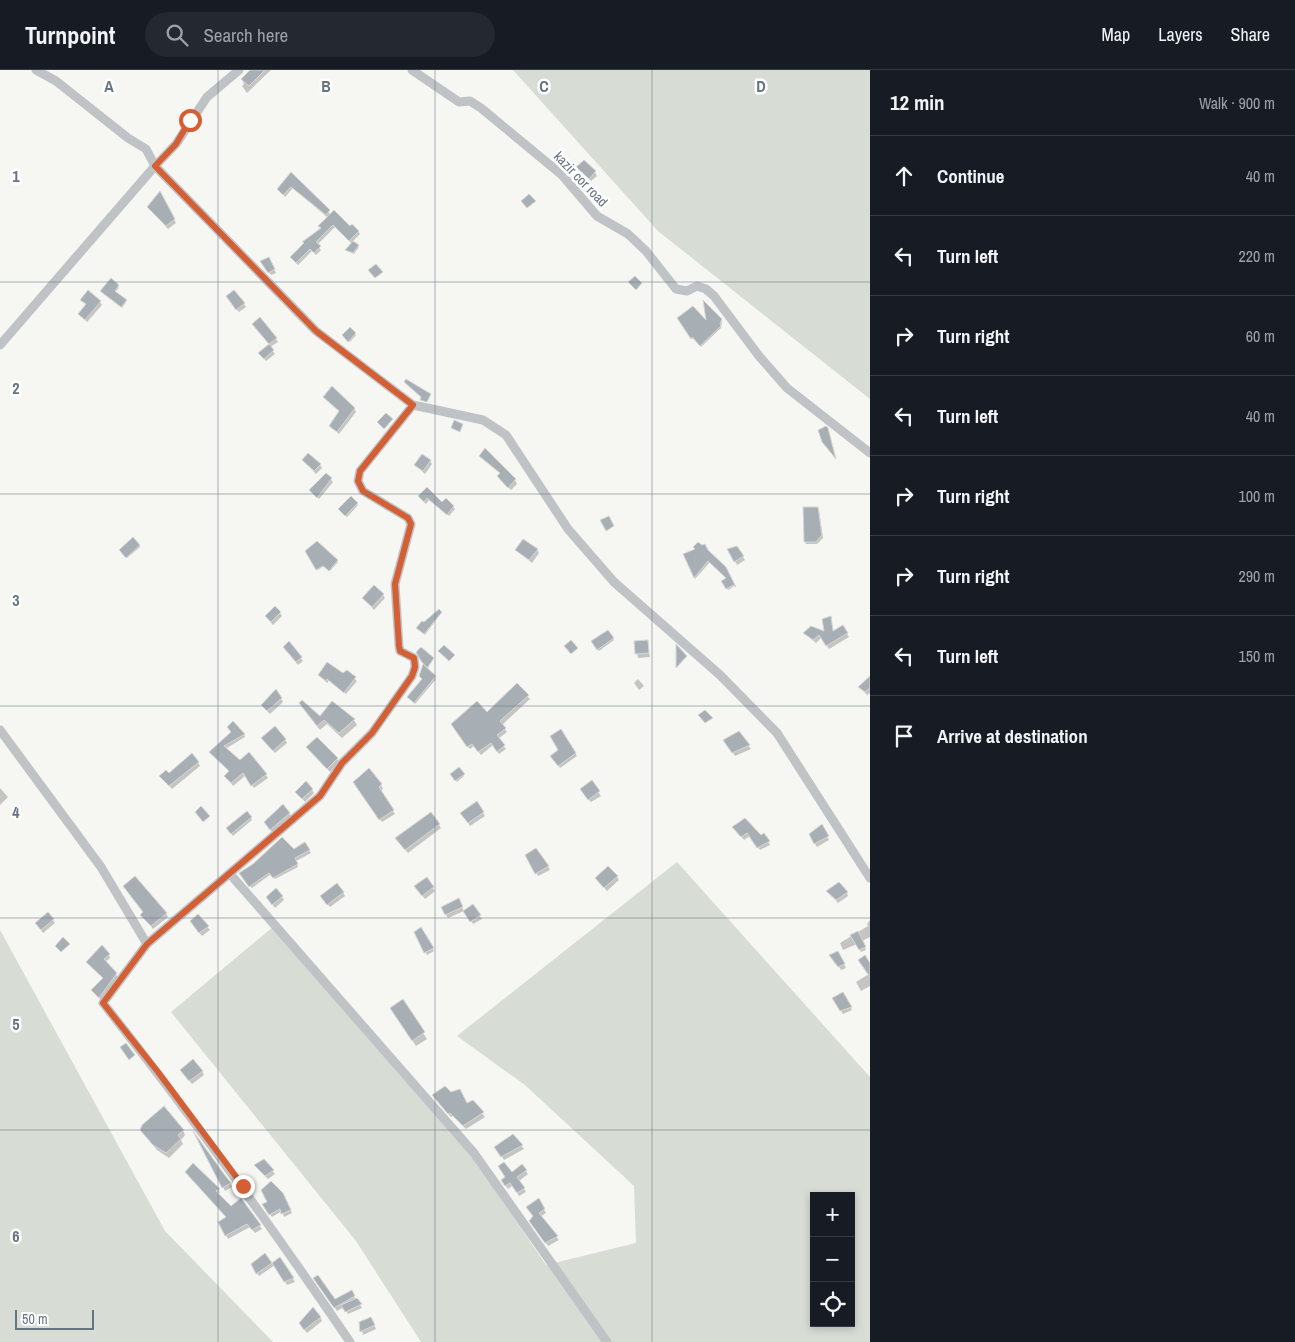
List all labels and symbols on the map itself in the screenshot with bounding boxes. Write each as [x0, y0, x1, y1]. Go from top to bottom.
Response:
text: A [104, 75, 114, 97]
text: B [321, 75, 331, 97]
text: C [539, 75, 549, 97]
text: D [756, 75, 766, 97]
route start [179, 109, 202, 132]
street label: kazir cor road [550, 148, 612, 210]
text: 1 [12, 165, 20, 187]
text: 2 [12, 377, 20, 399]
text: 3 [12, 589, 20, 611]
text: 4 [12, 801, 20, 823]
text: 5 [12, 1013, 20, 1035]
route end [232, 1175, 255, 1198]
text: 6 [12, 1225, 20, 1247]
scale bar [15, 1307, 94, 1330]

